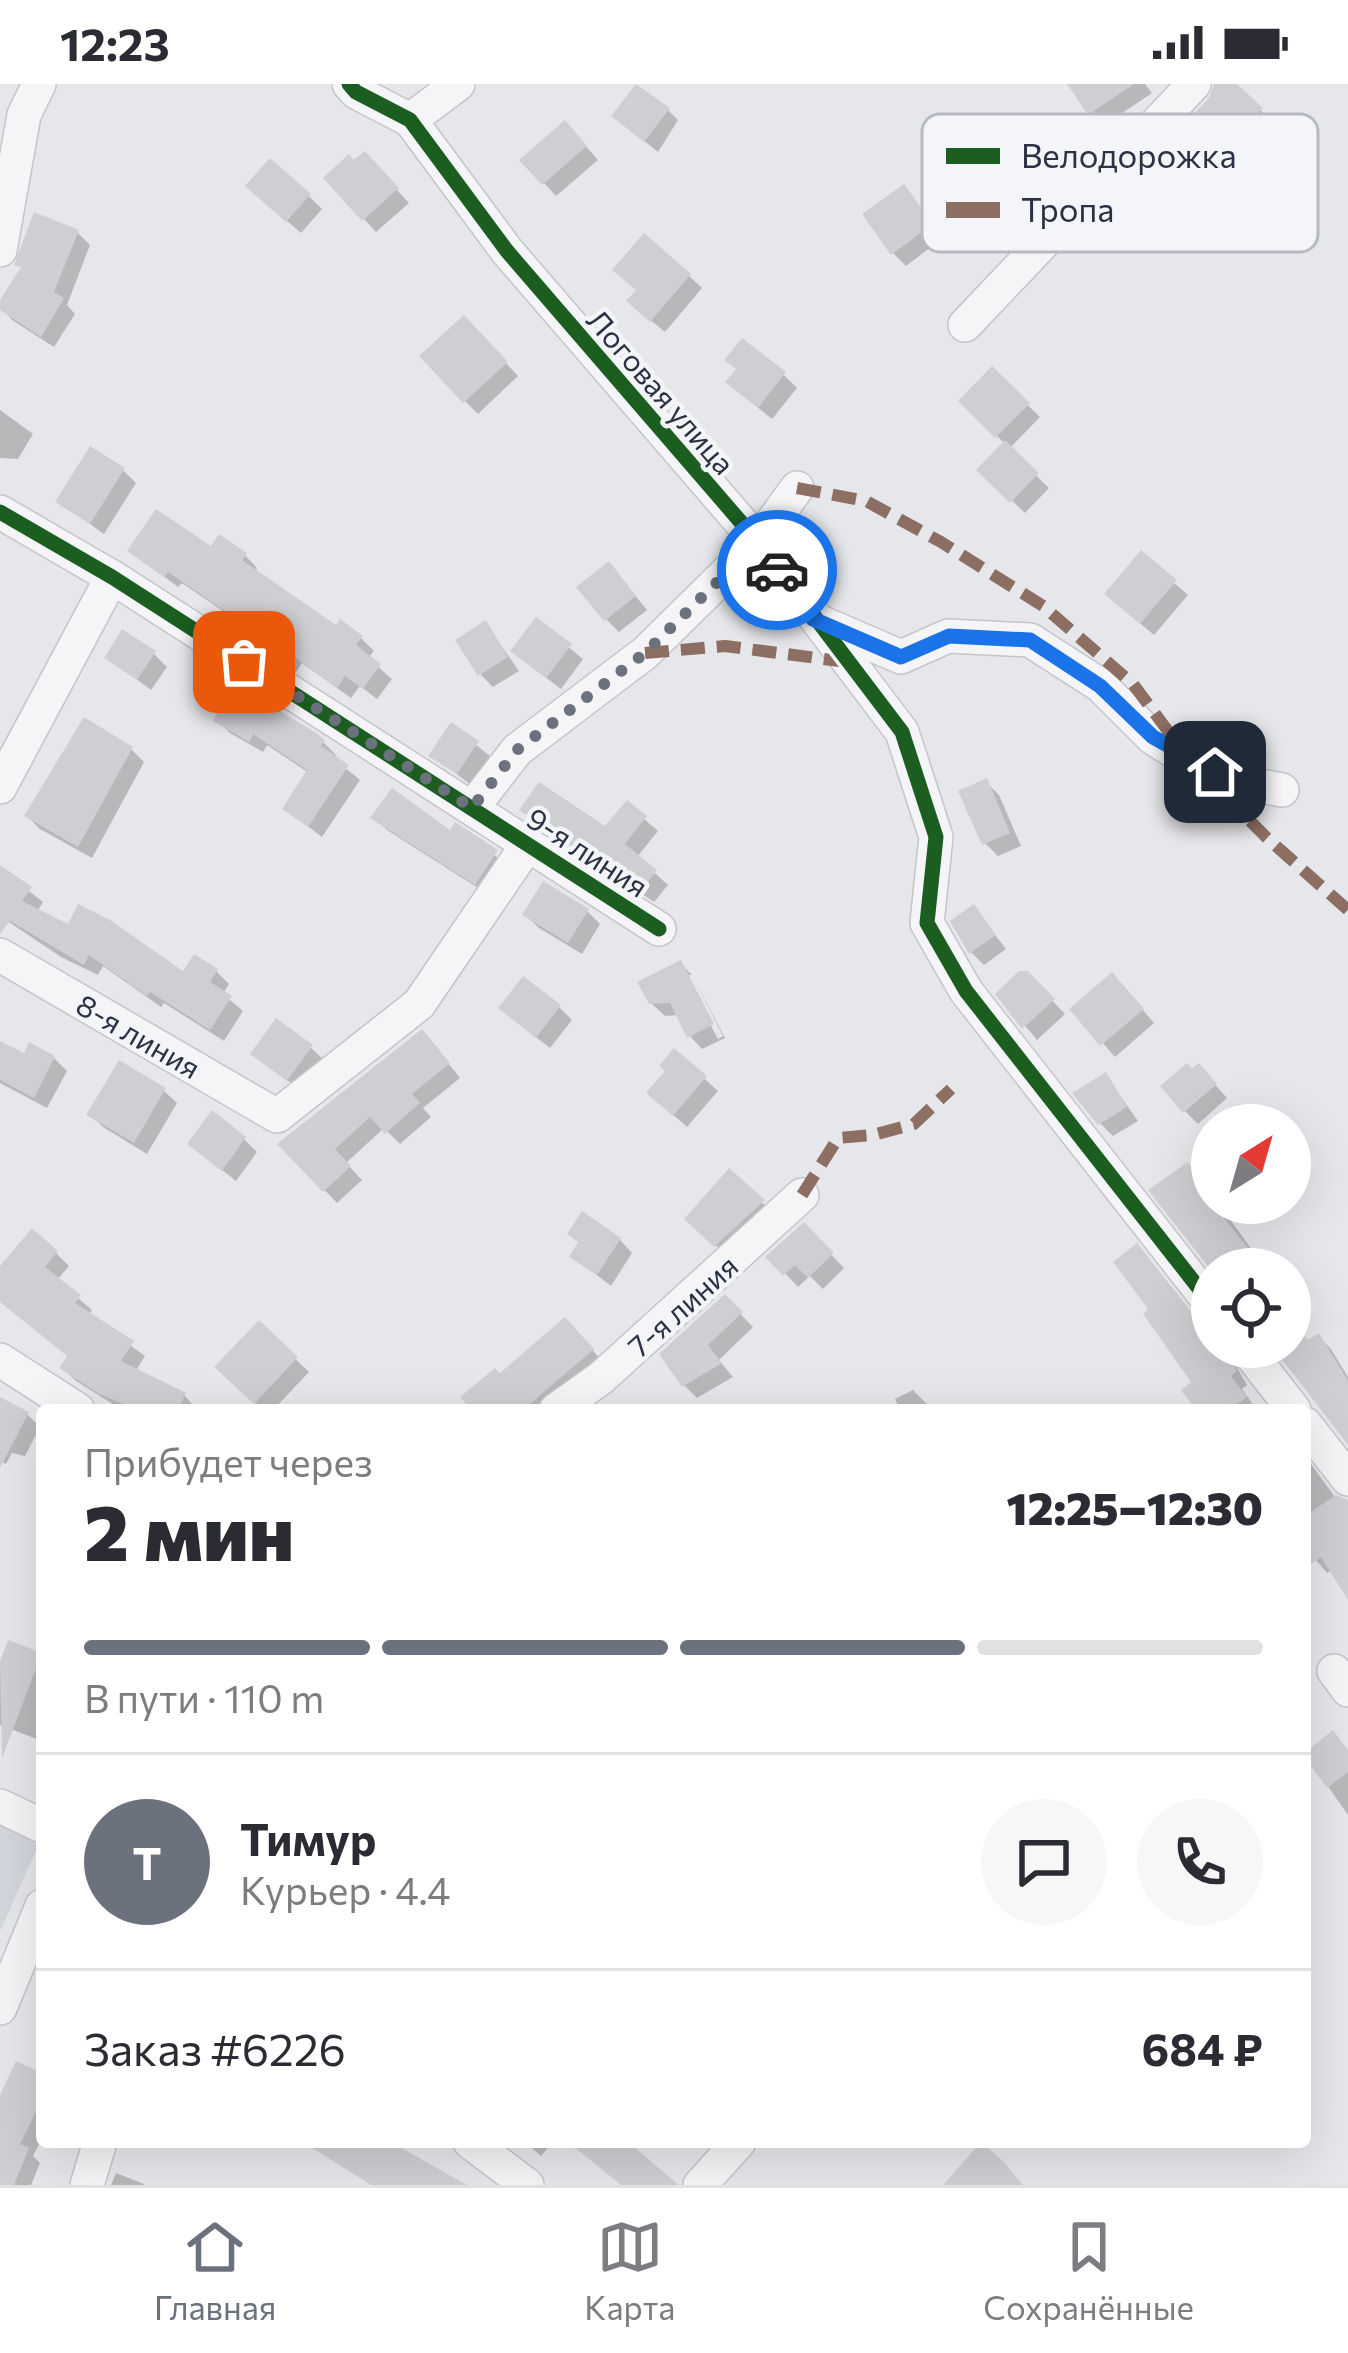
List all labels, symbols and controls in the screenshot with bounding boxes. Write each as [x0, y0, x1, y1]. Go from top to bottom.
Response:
text: 12:23 [60, 15, 170, 70]
legend [922, 114, 1318, 252]
text: Велодорожка [1021, 134, 1237, 175]
text: Тропа [1021, 188, 1114, 229]
street label: Логовая улица [580, 301, 744, 481]
courier [717, 510, 837, 630]
icon: car [744, 537, 810, 603]
pin [193, 611, 295, 713]
icon: bag [211, 629, 277, 695]
pin [1164, 721, 1266, 823]
icon: home [1182, 739, 1248, 805]
street label: 9-я линия [520, 798, 656, 904]
street label: 8-я линия [70, 985, 208, 1085]
north arrow [1191, 1104, 1311, 1224]
map controls [1191, 1104, 1311, 1368]
street label: 7-я линия [620, 1246, 744, 1364]
button: locate [1191, 1248, 1311, 1368]
text: Прибудет через [84, 1437, 373, 1485]
text: 12:25–12:30 [1006, 1479, 1263, 1534]
text: 2 мин [84, 1482, 294, 1577]
text: В пути · 110 m [84, 1673, 324, 1721]
button: chat [981, 1799, 1107, 1925]
button: phone [1137, 1799, 1263, 1925]
text: Тимур [240, 1810, 376, 1865]
text: Т [132, 1834, 162, 1889]
text: Курьер · 4.4 [240, 1865, 451, 1913]
text: Заказ #6226 [84, 2020, 346, 2075]
text: 684 ₽ [1142, 2020, 1263, 2075]
tab: Главная [154, 2214, 276, 2327]
tab: Карта [584, 2214, 675, 2327]
tab: Сохранённые [983, 2214, 1194, 2327]

